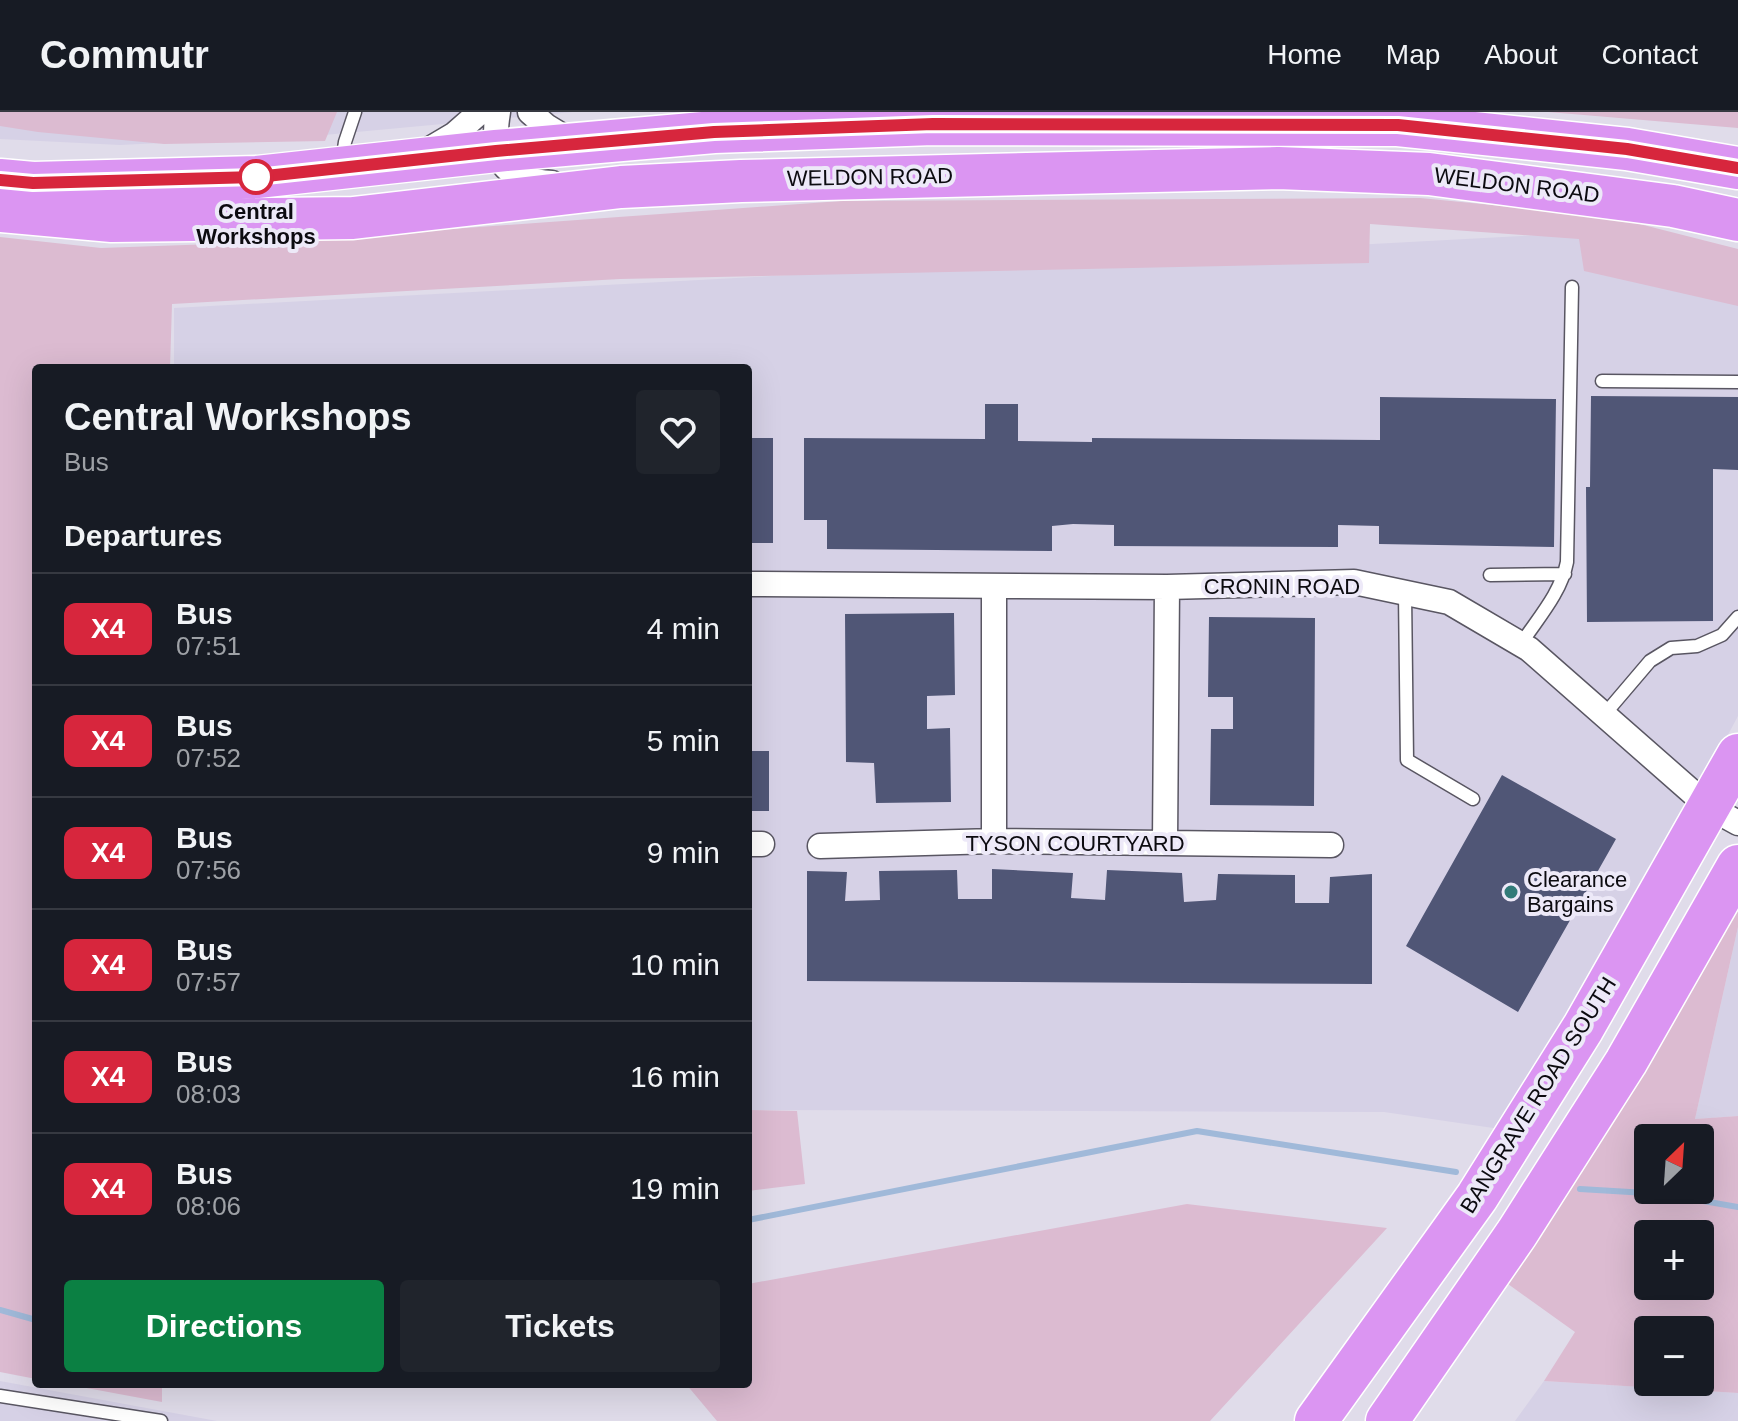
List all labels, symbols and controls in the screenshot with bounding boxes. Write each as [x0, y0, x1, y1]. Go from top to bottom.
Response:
text: Commutr [40, 34, 209, 76]
text: Home [1267, 39, 1342, 70]
text: Map [1386, 39, 1440, 70]
text: About [1484, 39, 1558, 70]
text: Contact [1602, 39, 1698, 70]
marker: Central Workshops [239, 160, 273, 194]
street label: WELDON ROAD [1433, 162, 1601, 208]
street label: WELDON ROAD [787, 163, 953, 191]
place label: Central Workshops [196, 199, 316, 249]
button: heart [636, 390, 720, 474]
text: Central Workshops [64, 396, 412, 438]
text: Bus [64, 447, 109, 477]
text: Departures [64, 519, 222, 552]
street label: CRONIN ROAD [1204, 574, 1360, 599]
text: Bus [176, 597, 233, 630]
text: 4 min [647, 612, 720, 645]
text: X4 [91, 613, 125, 644]
text: 07:51 [176, 631, 241, 661]
text: Bus [176, 709, 233, 742]
text: 5 min [647, 724, 720, 757]
text: X4 [91, 725, 125, 756]
text: 07:52 [176, 743, 241, 773]
text: Bus [176, 821, 233, 854]
street label: TYSON COURTYARD [965, 831, 1185, 856]
text: 9 min [647, 836, 720, 869]
text: X4 [91, 837, 125, 868]
text: 07:56 [176, 855, 241, 885]
place label: Clearance Bargains [1527, 867, 1627, 917]
marker: Clearance Bargains [1502, 883, 1520, 901]
text: Bus [176, 933, 233, 966]
text: 10 min [630, 948, 720, 981]
text: X4 [91, 949, 125, 980]
text: 07:57 [176, 967, 241, 997]
street label: BANGRAVE ROAD SOUTH [1455, 972, 1621, 1218]
text: Bus [176, 1045, 233, 1078]
text: 16 min [630, 1060, 720, 1093]
text: X4 [91, 1061, 125, 1092]
text: 08:03 [176, 1079, 241, 1109]
north arrow [1634, 1124, 1714, 1204]
map controls [1634, 1124, 1714, 1396]
text: Bus [176, 1157, 233, 1190]
text: 19 min [630, 1172, 720, 1205]
text: X4 [91, 1173, 125, 1204]
text: 08:06 [176, 1191, 241, 1221]
button: + [1634, 1220, 1714, 1300]
button: Directions [64, 1280, 384, 1372]
button: Tickets [400, 1280, 720, 1372]
button: − [1634, 1316, 1714, 1396]

